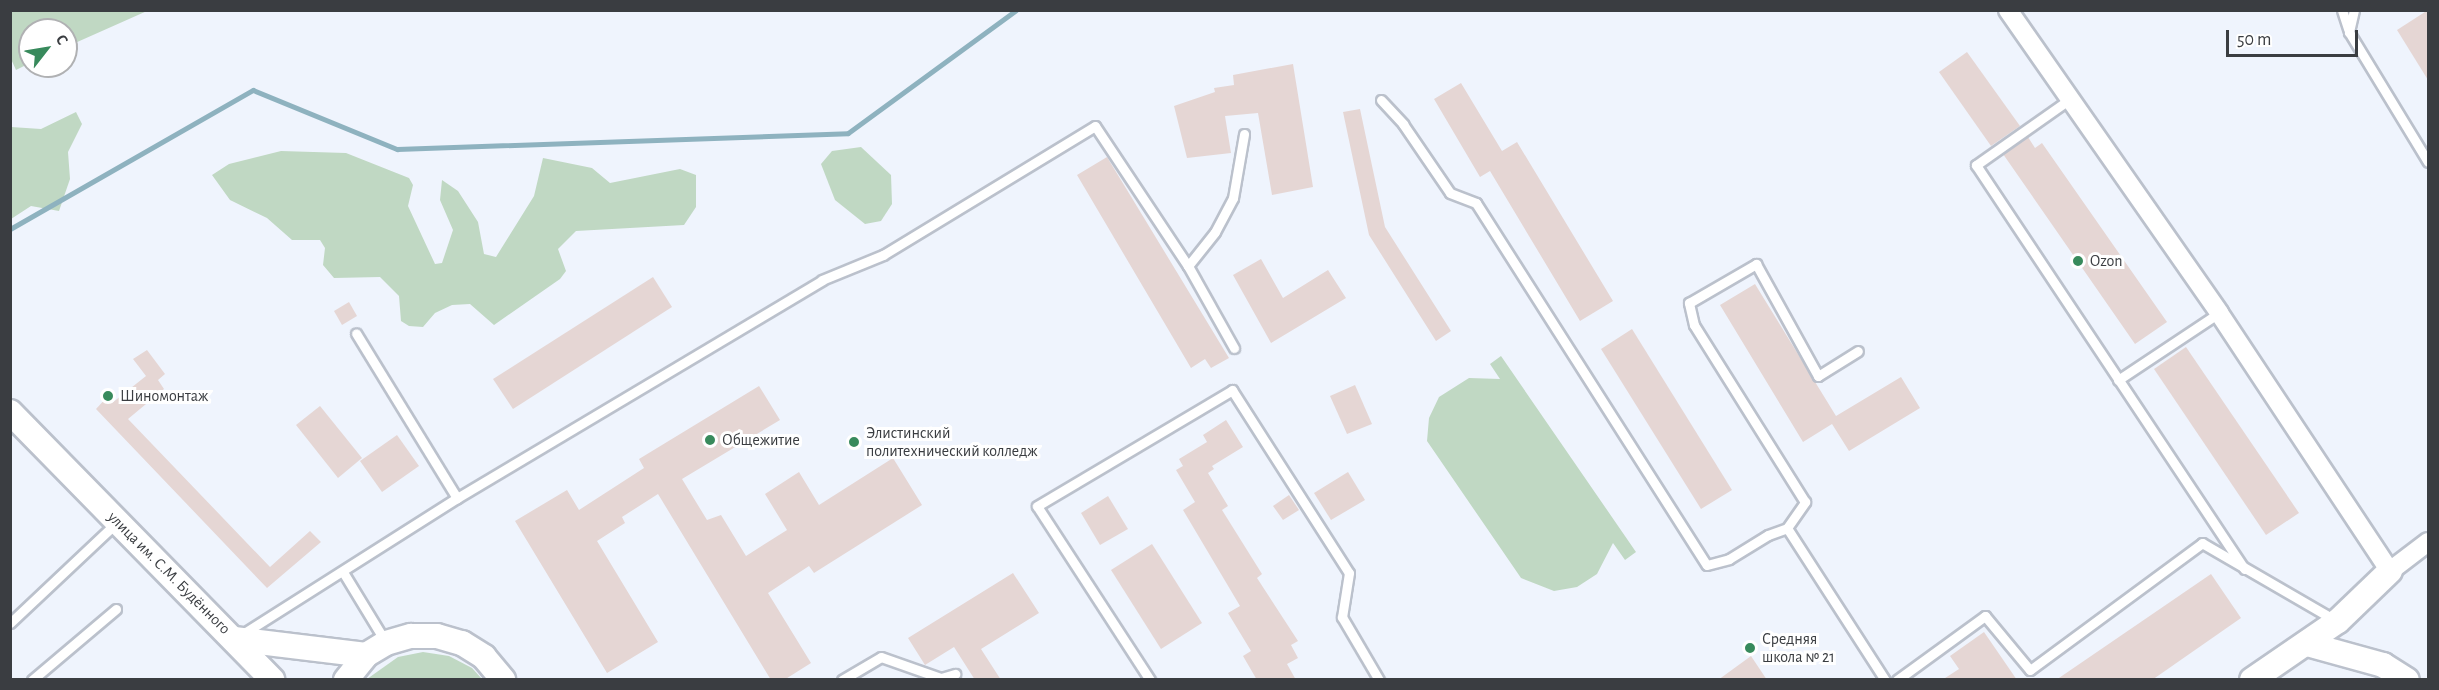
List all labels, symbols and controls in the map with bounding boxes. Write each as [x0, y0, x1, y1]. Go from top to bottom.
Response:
north arrow [18, 18, 78, 78]
scale bar [2229, 18, 2361, 56]
text: 50 m [2237, 31, 2271, 49]
text: С [53, 32, 71, 48]
place label: Ozon [2090, 251, 2122, 271]
marker: Ozon [2071, 254, 2085, 268]
place label: Шиномонтаж [120, 386, 208, 406]
marker: Шиномонтаж [101, 389, 115, 403]
place label: Элистинский политехнический колледж [866, 423, 1038, 461]
place label: Общежитие [722, 430, 800, 450]
marker: Общежитие [703, 433, 717, 447]
marker: Элистинский политехнический колледж [847, 435, 861, 449]
street label: улица им. С.М. Будённого [104, 508, 234, 638]
place label: Средняя школа № 21 [1762, 629, 1835, 667]
marker: Средняя школа № 21 [1743, 641, 1757, 655]

